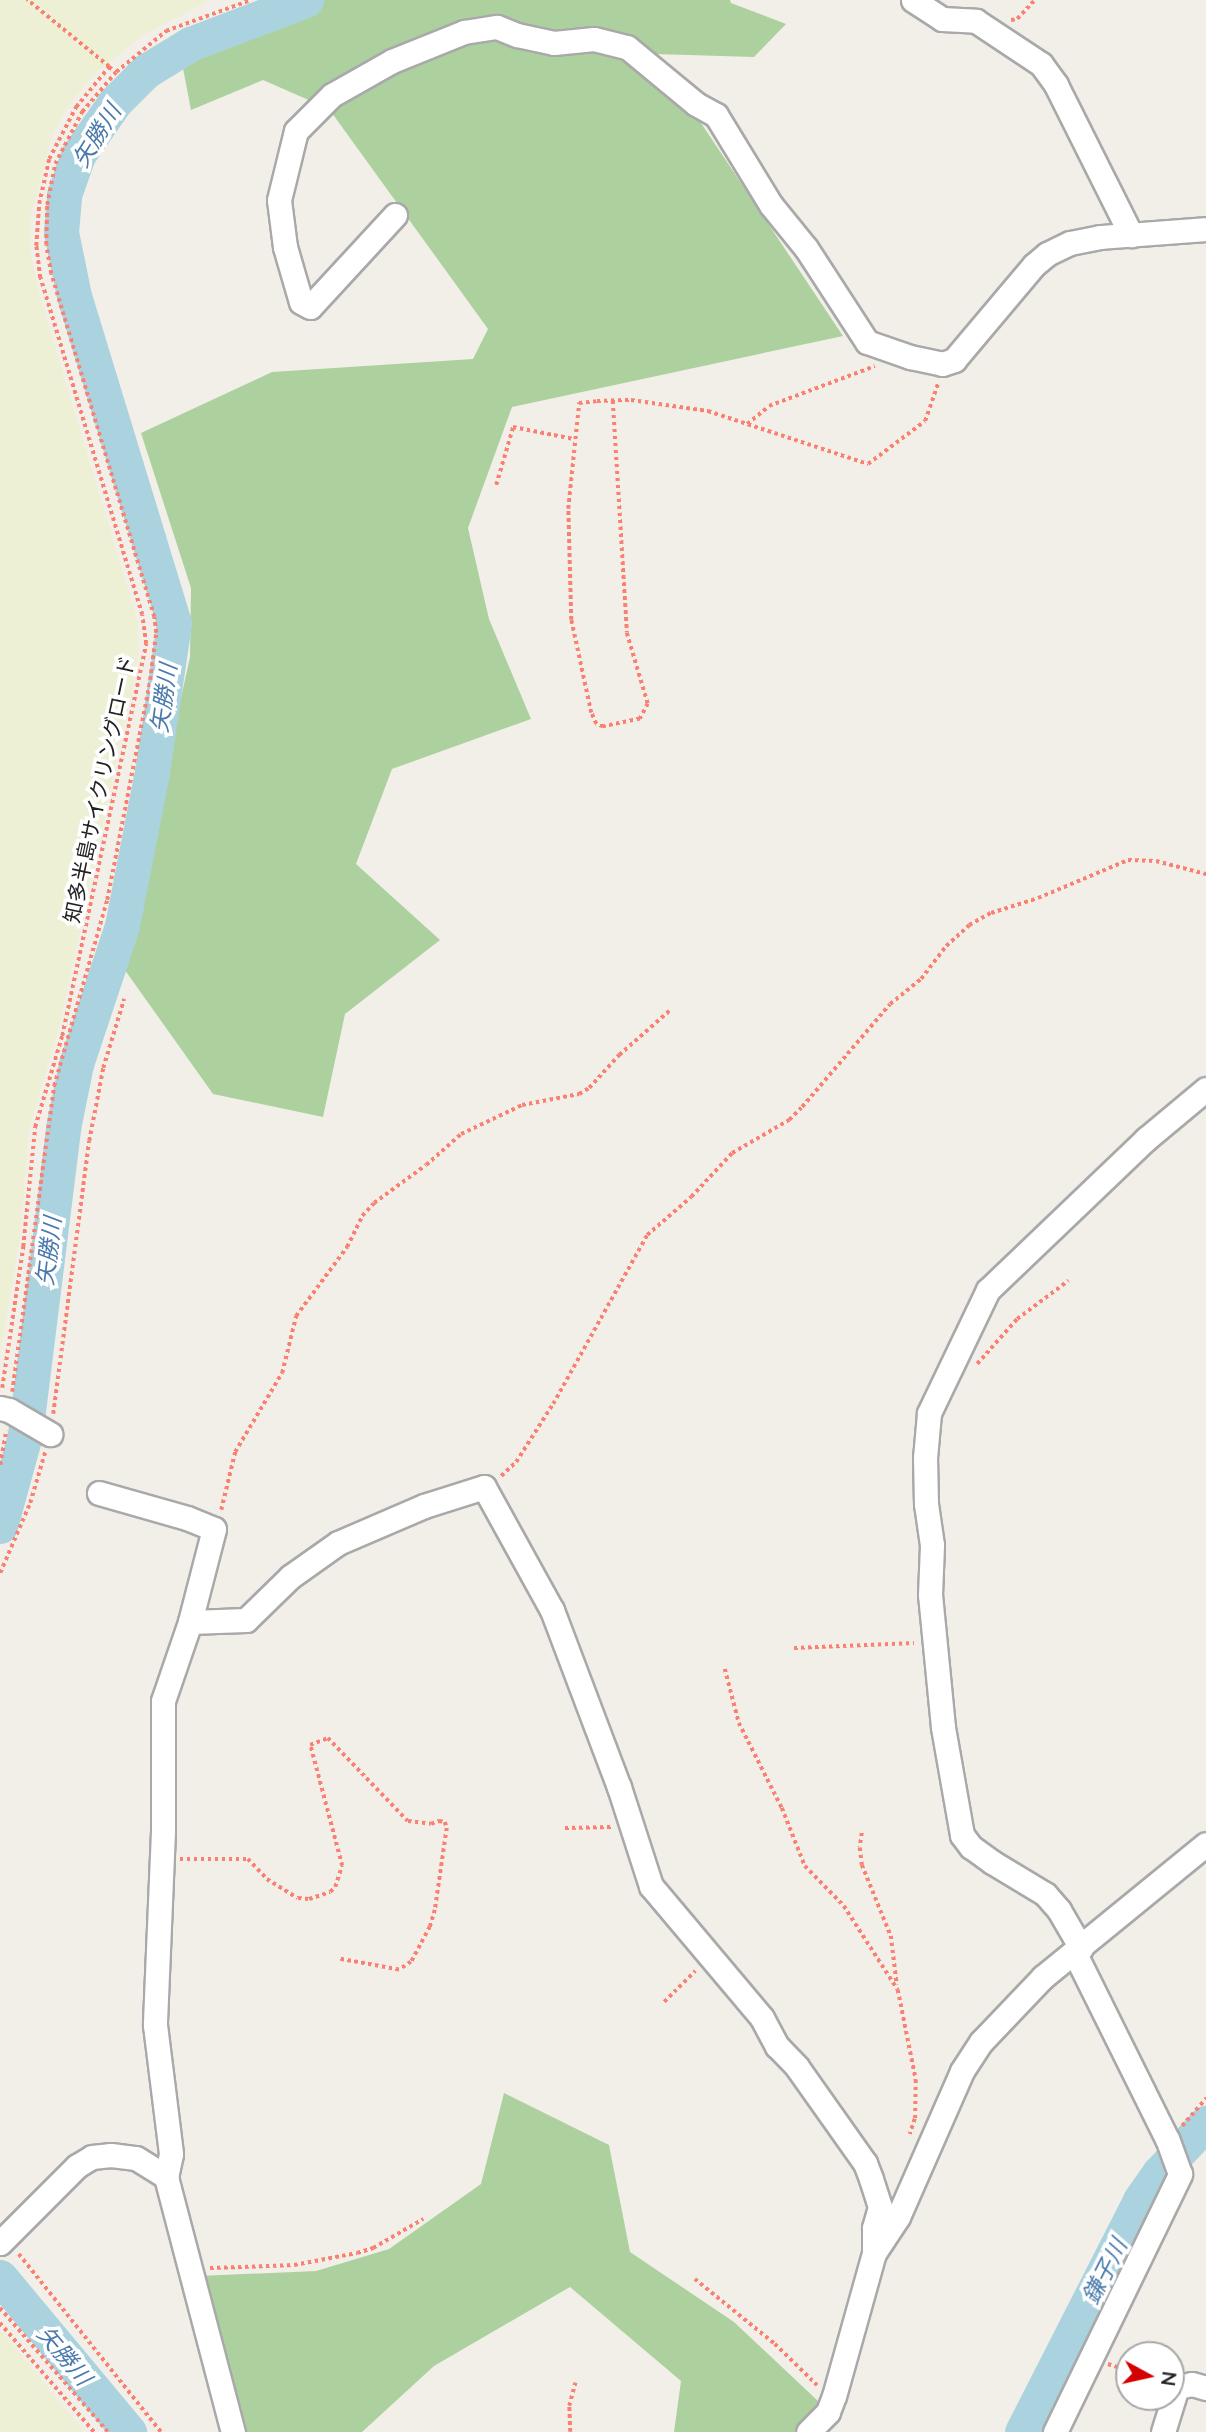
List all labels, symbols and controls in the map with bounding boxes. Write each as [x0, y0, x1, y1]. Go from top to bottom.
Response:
water label: 矢勝川 [66, 98, 126, 172]
street label: 知多半島サイクリングロード [58, 653, 140, 925]
water label: 矢勝川 [145, 662, 181, 734]
water label: 矢勝川 [30, 1215, 66, 1287]
water label: 鎌子川 [1076, 2234, 1132, 2308]
water label: 矢勝川 [32, 2320, 98, 2390]
north arrow [1115, 2341, 1185, 2411]
text: N [1157, 2370, 1182, 2388]

